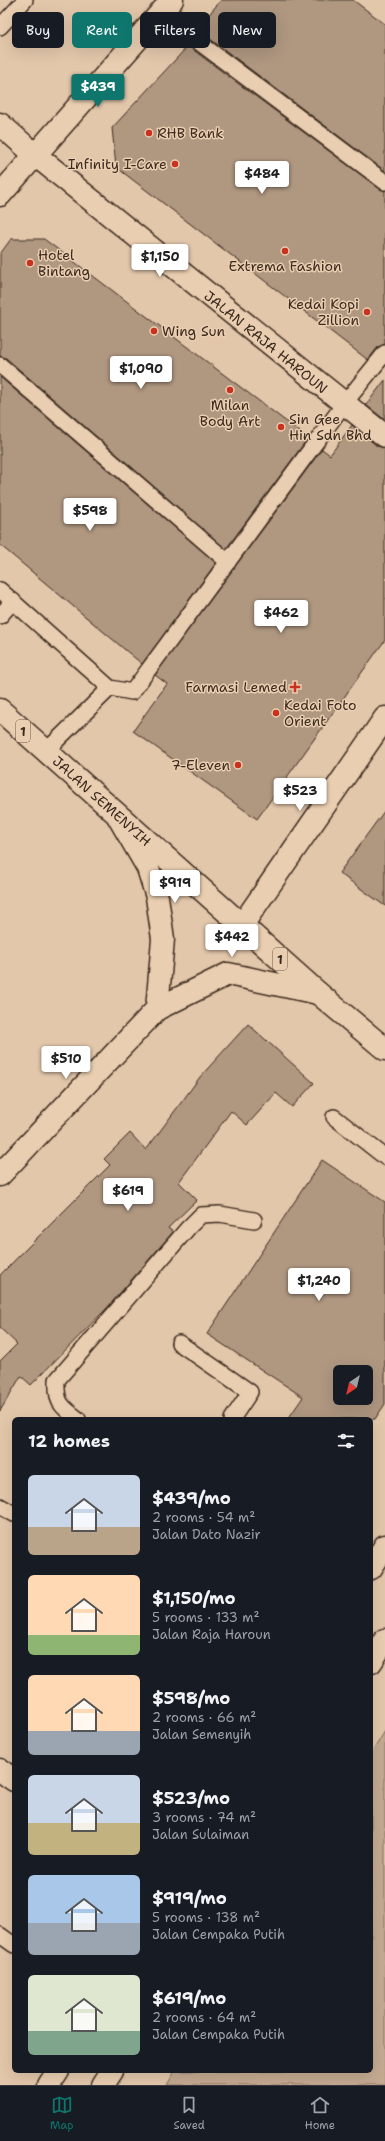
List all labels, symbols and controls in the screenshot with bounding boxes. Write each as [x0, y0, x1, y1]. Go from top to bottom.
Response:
chip: Buy [12, 12, 64, 48]
chip: Rent [72, 12, 132, 48]
chip: Filters [140, 12, 210, 48]
chip: New [218, 12, 276, 48]
pin: $439 [74, 74, 122, 108]
text: $439 [80, 78, 116, 95]
place label: RHB Bank [157, 124, 223, 142]
marker: RHB Bank [144, 128, 154, 138]
place label: Infinity I-Care [68, 155, 167, 173]
marker: Infinity I-Care [170, 159, 180, 169]
pin: $484 [238, 161, 286, 195]
text: $484 [244, 165, 280, 182]
pin: $1,150 [127, 244, 193, 278]
place label: Hotel Bintang [38, 246, 90, 280]
marker: Extrema Fashion [280, 246, 290, 256]
text: $1,150 [140, 248, 180, 265]
place label: Extrema Fashion [229, 257, 342, 275]
marker: Hotel Bintang [25, 258, 35, 268]
street label: JALAN RAJA HAROUN [201, 287, 331, 397]
place label: Kedai Kopi Zillion [288, 295, 359, 329]
marker: Kedai Kopi Zillion [362, 307, 372, 317]
place label: Wing Sun [162, 322, 225, 340]
marker: Wing Sun [149, 326, 159, 336]
pin: $1,090 [108, 356, 174, 390]
text: $1,090 [119, 360, 163, 377]
marker: Milan Body Art [225, 385, 235, 395]
place label: Milan Body Art [200, 396, 260, 430]
place label: Sin Gee Hin Sdn Bhd [289, 410, 372, 444]
marker: Sin Gee Hin Sdn Bhd [276, 422, 286, 432]
pin: $598 [66, 498, 114, 532]
text: $598 [72, 502, 108, 519]
pin: $462 [257, 600, 305, 634]
text: $462 [263, 604, 299, 621]
place label: Farmasi Lemed [185, 678, 287, 696]
marker: Farmasi Lemed [290, 682, 300, 692]
place label: Kedai Foto Orient [284, 696, 356, 730]
marker: Kedai Foto Orient [271, 708, 281, 718]
road number: 1 [16, 720, 30, 742]
street label: JALAN SEMENYIH [49, 752, 155, 850]
place label: 7-Eleven [171, 756, 230, 774]
marker: 7-Eleven [233, 760, 243, 770]
pin: $523 [276, 778, 324, 812]
text: $523 [283, 782, 317, 799]
pin: $919 [151, 870, 199, 904]
text: $919 [159, 874, 191, 891]
pin: $442 [208, 924, 256, 958]
text: $442 [214, 928, 250, 945]
road number: 1 [273, 948, 287, 970]
pin: $510 [42, 1046, 90, 1080]
text: $510 [50, 1050, 82, 1067]
pin: $619 [104, 1178, 152, 1212]
text: $619 [112, 1182, 144, 1199]
pin: $1,240 [286, 1268, 352, 1302]
text: $1,240 [297, 1272, 341, 1289]
north arrow [333, 1365, 373, 1405]
map controls [333, 1365, 373, 1405]
text: 12 homes [28, 1430, 110, 1452]
icon: filters [335, 1430, 357, 1452]
text: $439/mo [152, 1487, 231, 1509]
icon: home [60, 1491, 108, 1539]
text: 2 rooms · 54 m² [152, 1509, 255, 1526]
text: Jalan Dato Nazir [152, 1526, 261, 1543]
text: $1,150/mo [152, 1587, 236, 1609]
icon: home [60, 1591, 108, 1639]
text: 5 rooms · 133 m² [152, 1609, 260, 1626]
text: Jalan Raja Haroun [152, 1626, 271, 1643]
text: $598/mo [152, 1687, 230, 1709]
icon: home [60, 1691, 108, 1739]
text: 2 rooms · 66 m² [152, 1709, 256, 1726]
text: Jalan Semenyih [152, 1726, 251, 1743]
text: $523/mo [152, 1787, 230, 1809]
icon: home [60, 1791, 108, 1839]
text: 3 rooms · 74 m² [152, 1809, 256, 1826]
text: Jalan Sulaiman [152, 1826, 249, 1843]
text: $919/mo [152, 1887, 227, 1909]
icon: home [60, 1891, 108, 1939]
text: 5 rooms · 138 m² [152, 1909, 260, 1926]
text: Jalan Cempaka Putih [152, 1926, 285, 1943]
text: $619/mo [152, 1987, 226, 2009]
icon: home [60, 1991, 108, 2039]
text: 2 rooms · 64 m² [152, 2009, 256, 2026]
text: Jalan Cempaka Putih [152, 2026, 285, 2043]
tab: Map [50, 2094, 74, 2133]
tab: Saved [174, 2094, 205, 2133]
tab: Home [305, 2094, 335, 2133]

